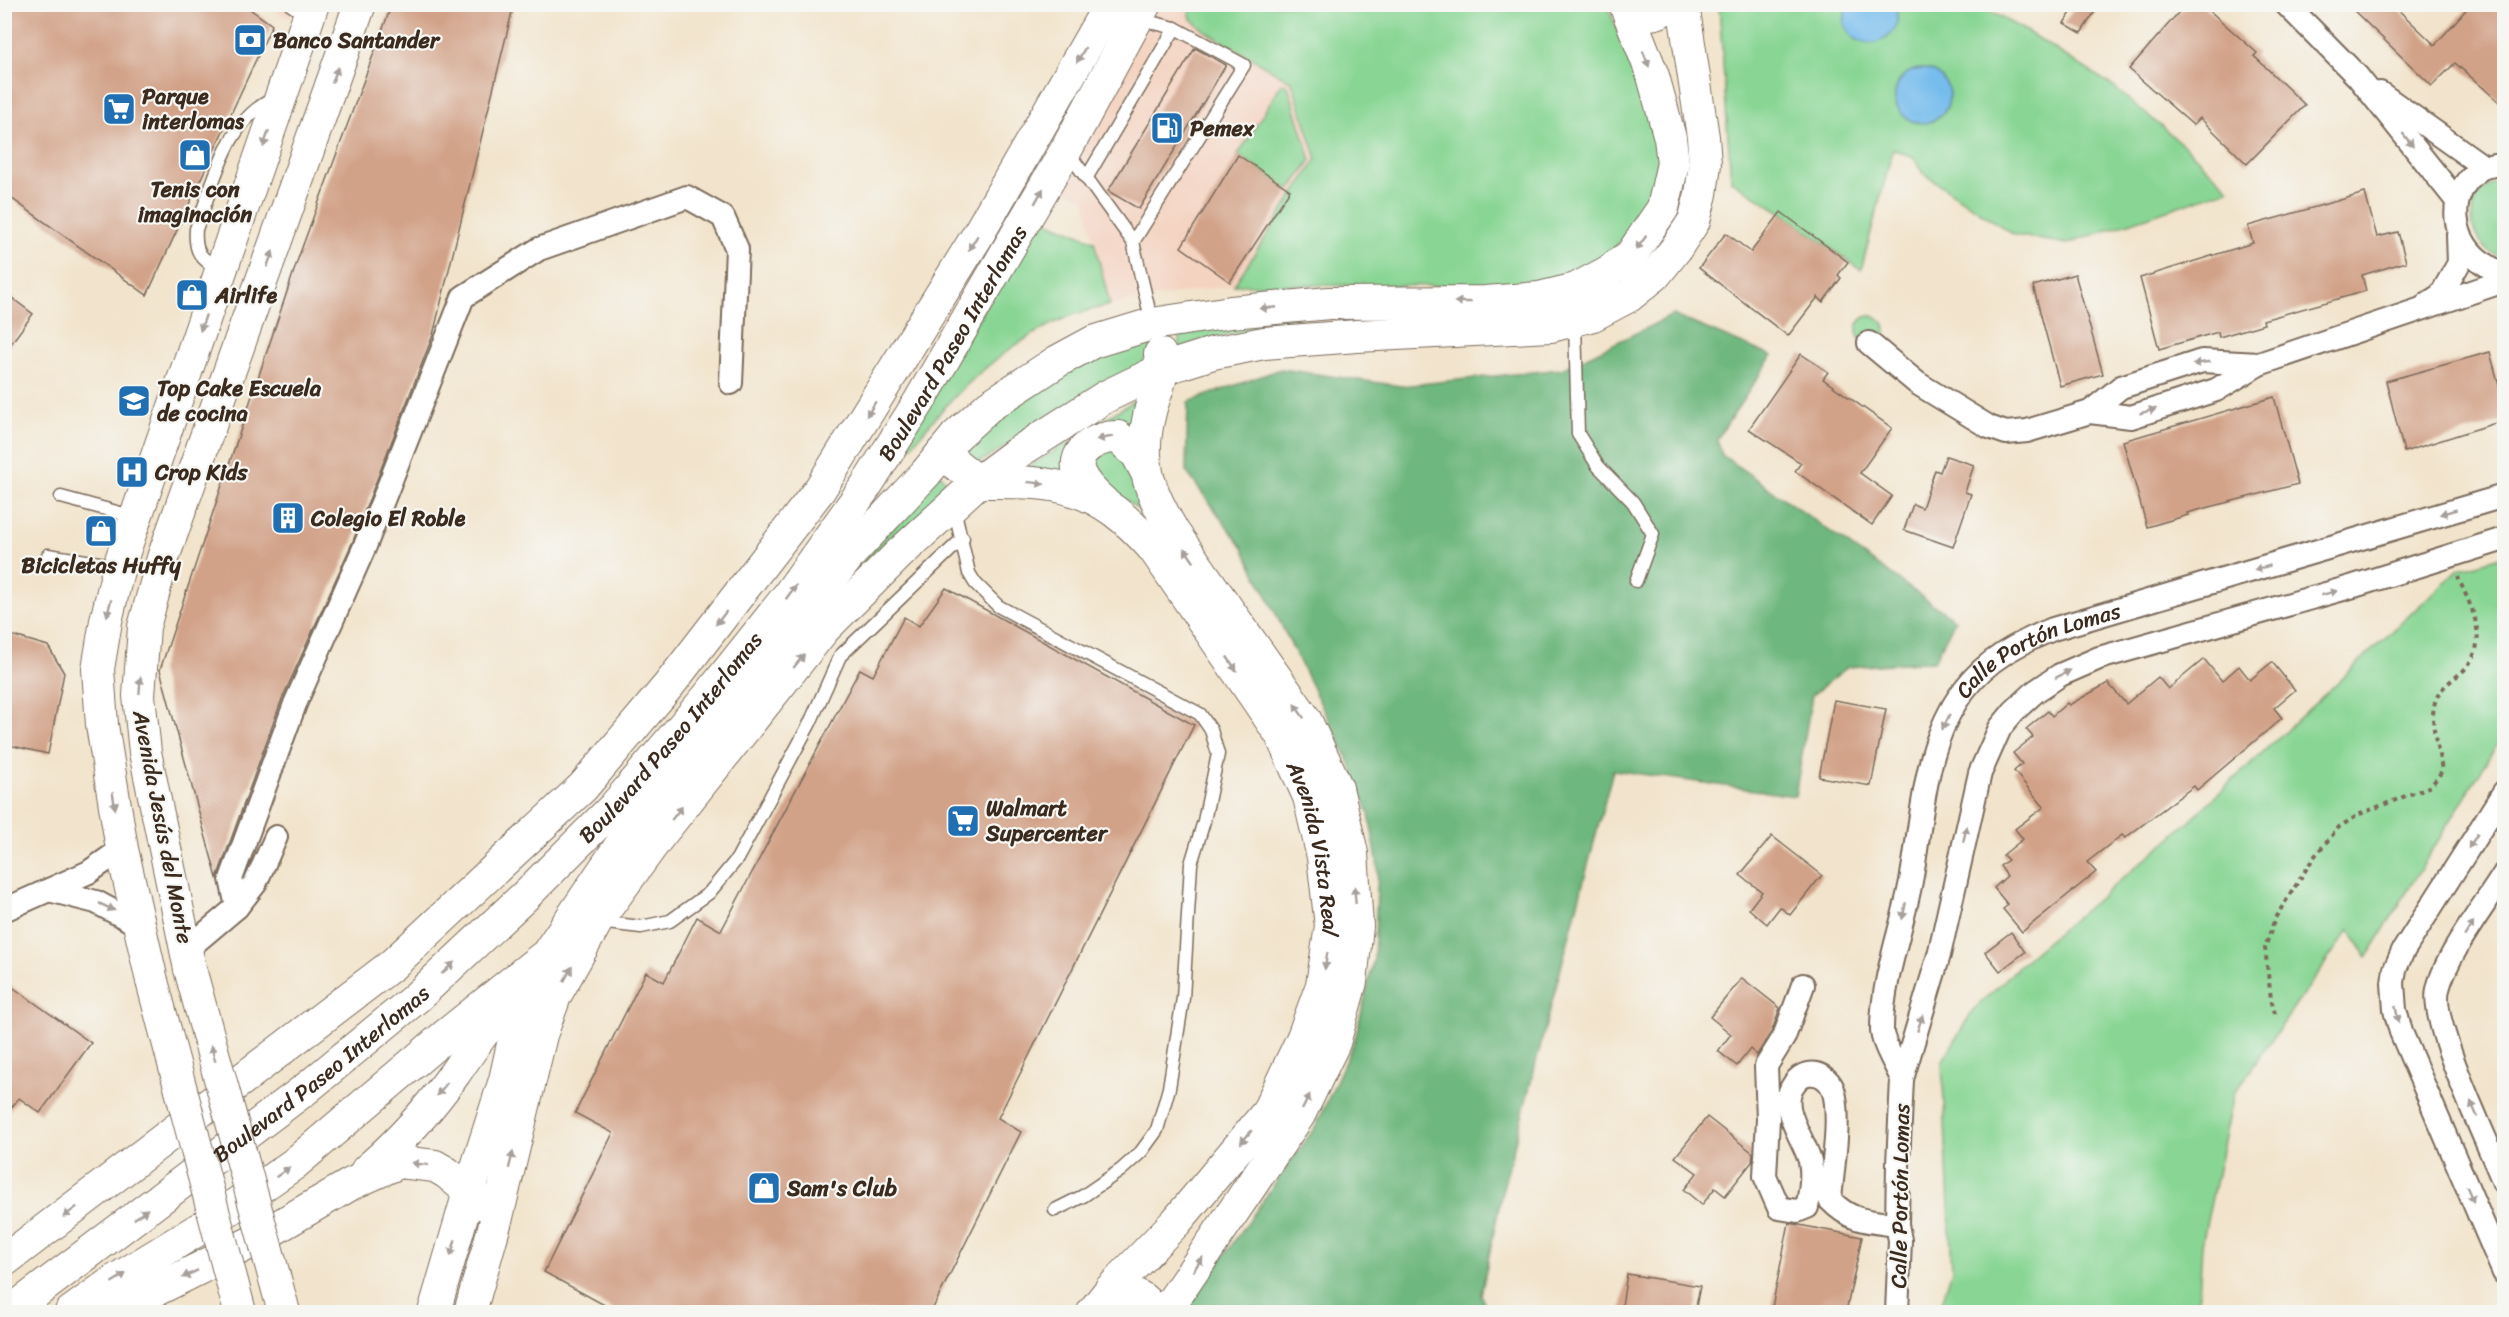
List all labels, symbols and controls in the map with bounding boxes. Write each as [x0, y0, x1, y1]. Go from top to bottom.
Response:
place label: Banco Santander [273, 21, 441, 60]
bank icon: Banco Santander [232, 22, 268, 58]
one-way arrow [1076, 47, 1086, 64]
one-way arrow [1642, 50, 1652, 68]
one-way arrow [331, 66, 341, 84]
place label: Parque interlomas [142, 77, 245, 141]
supermarket icon: Parque interlomas [101, 91, 137, 127]
place label: Pemex [1190, 109, 1255, 148]
fuel station icon: Pemex [1149, 110, 1185, 146]
one-way arrow [260, 130, 270, 148]
one-way arrow [2401, 132, 2413, 147]
shop icon: Tenis con imaginación [177, 137, 213, 173]
place label: Tenis con imaginación [138, 170, 252, 234]
one-way arrow [1034, 187, 1044, 204]
street label: Boulevard Paseo Interlomas [867, 217, 1038, 469]
one-way arrow [968, 235, 979, 251]
one-way arrow [1635, 235, 1647, 250]
one-way arrow [265, 250, 275, 268]
place label: Airlife [214, 276, 277, 315]
shop icon: Airlife [174, 277, 210, 313]
one-way arrow [1453, 297, 1472, 307]
one-way arrow [1259, 304, 1278, 313]
one-way arrow [197, 314, 207, 332]
one-way arrow [2191, 359, 2210, 368]
place label: Top Cake Escuela de cocina [157, 369, 322, 433]
school or university icon: Top Cake Escuela de cocina [116, 383, 152, 419]
one-way arrow [866, 401, 877, 417]
one-way arrow [2139, 406, 2157, 415]
one-way arrow [1095, 434, 1114, 443]
place label: Crop Kids [154, 453, 248, 492]
hospital icon: Crop Kids [114, 454, 150, 490]
one-way arrow [1027, 478, 1046, 488]
place label: Colegio El Roble [310, 499, 466, 538]
building icon: Colegio El Roble [270, 500, 306, 536]
one-way arrow [2439, 508, 2457, 517]
shop icon: Bicicletas Huffy [83, 513, 119, 549]
place label: Bicicletas Huffy [21, 546, 181, 585]
one-way arrow [1183, 547, 1195, 563]
one-way arrow [2253, 564, 2271, 573]
one-way arrow [785, 584, 797, 600]
one-way arrow [2320, 588, 2338, 597]
street label: Calle Portón Lomas [1945, 590, 2126, 707]
one-way arrow [103, 599, 113, 617]
one-way arrow [715, 611, 727, 626]
street label: Boulevard Paseo Interlomas [568, 622, 773, 853]
one-way arrow [793, 653, 806, 669]
one-way arrow [1227, 656, 1238, 672]
one-way arrow [2054, 670, 2071, 679]
one-way arrow [135, 675, 145, 694]
one-way arrow [1293, 703, 1305, 719]
street label: Avenida Jesús del Monte [121, 706, 205, 947]
one-way arrow [1942, 713, 1951, 730]
street label: Avenida Vista Real [1275, 753, 1351, 939]
place label: Walmart Supercenter [985, 789, 1109, 853]
one-way arrow [110, 792, 119, 811]
supermarket icon: Walmart Supercenter [945, 803, 981, 839]
one-way arrow [671, 806, 683, 821]
one-way arrow [1961, 825, 1971, 843]
one-way arrow [2468, 833, 2479, 849]
one-way arrow [1350, 885, 1360, 904]
one-way arrow [98, 901, 116, 911]
one-way arrow [1899, 902, 1908, 921]
one-way arrow [2464, 921, 2475, 938]
one-way arrow [1321, 952, 1330, 971]
one-way arrow [440, 961, 455, 975]
one-way arrow [562, 966, 573, 982]
street label: Boulevard Paseo Interlomas [204, 974, 440, 1173]
one-way arrow [2393, 1004, 2402, 1023]
one-way arrow [1916, 1014, 1925, 1032]
one-way arrow [208, 1044, 217, 1062]
one-way arrow [436, 1081, 449, 1097]
one-way arrow [1301, 1093, 1310, 1110]
one-way arrow [2469, 1100, 2478, 1118]
street label: Calle Portón Lomas [1879, 1102, 1921, 1289]
one-way arrow [1240, 1129, 1253, 1145]
one-way arrow [507, 1151, 517, 1169]
one-way arrow [410, 1159, 429, 1168]
one-way arrow [274, 1166, 290, 1178]
place label: Sam's Club [786, 1169, 897, 1208]
shop icon: Sam's Club [746, 1170, 782, 1206]
one-way arrow [2465, 1185, 2475, 1203]
one-way arrow [62, 1205, 77, 1217]
one-way arrow [133, 1208, 148, 1220]
one-way arrow [448, 1239, 457, 1257]
one-way arrow [1192, 1256, 1203, 1272]
one-way arrow [181, 1269, 198, 1278]
one-way arrow [111, 1273, 127, 1284]

